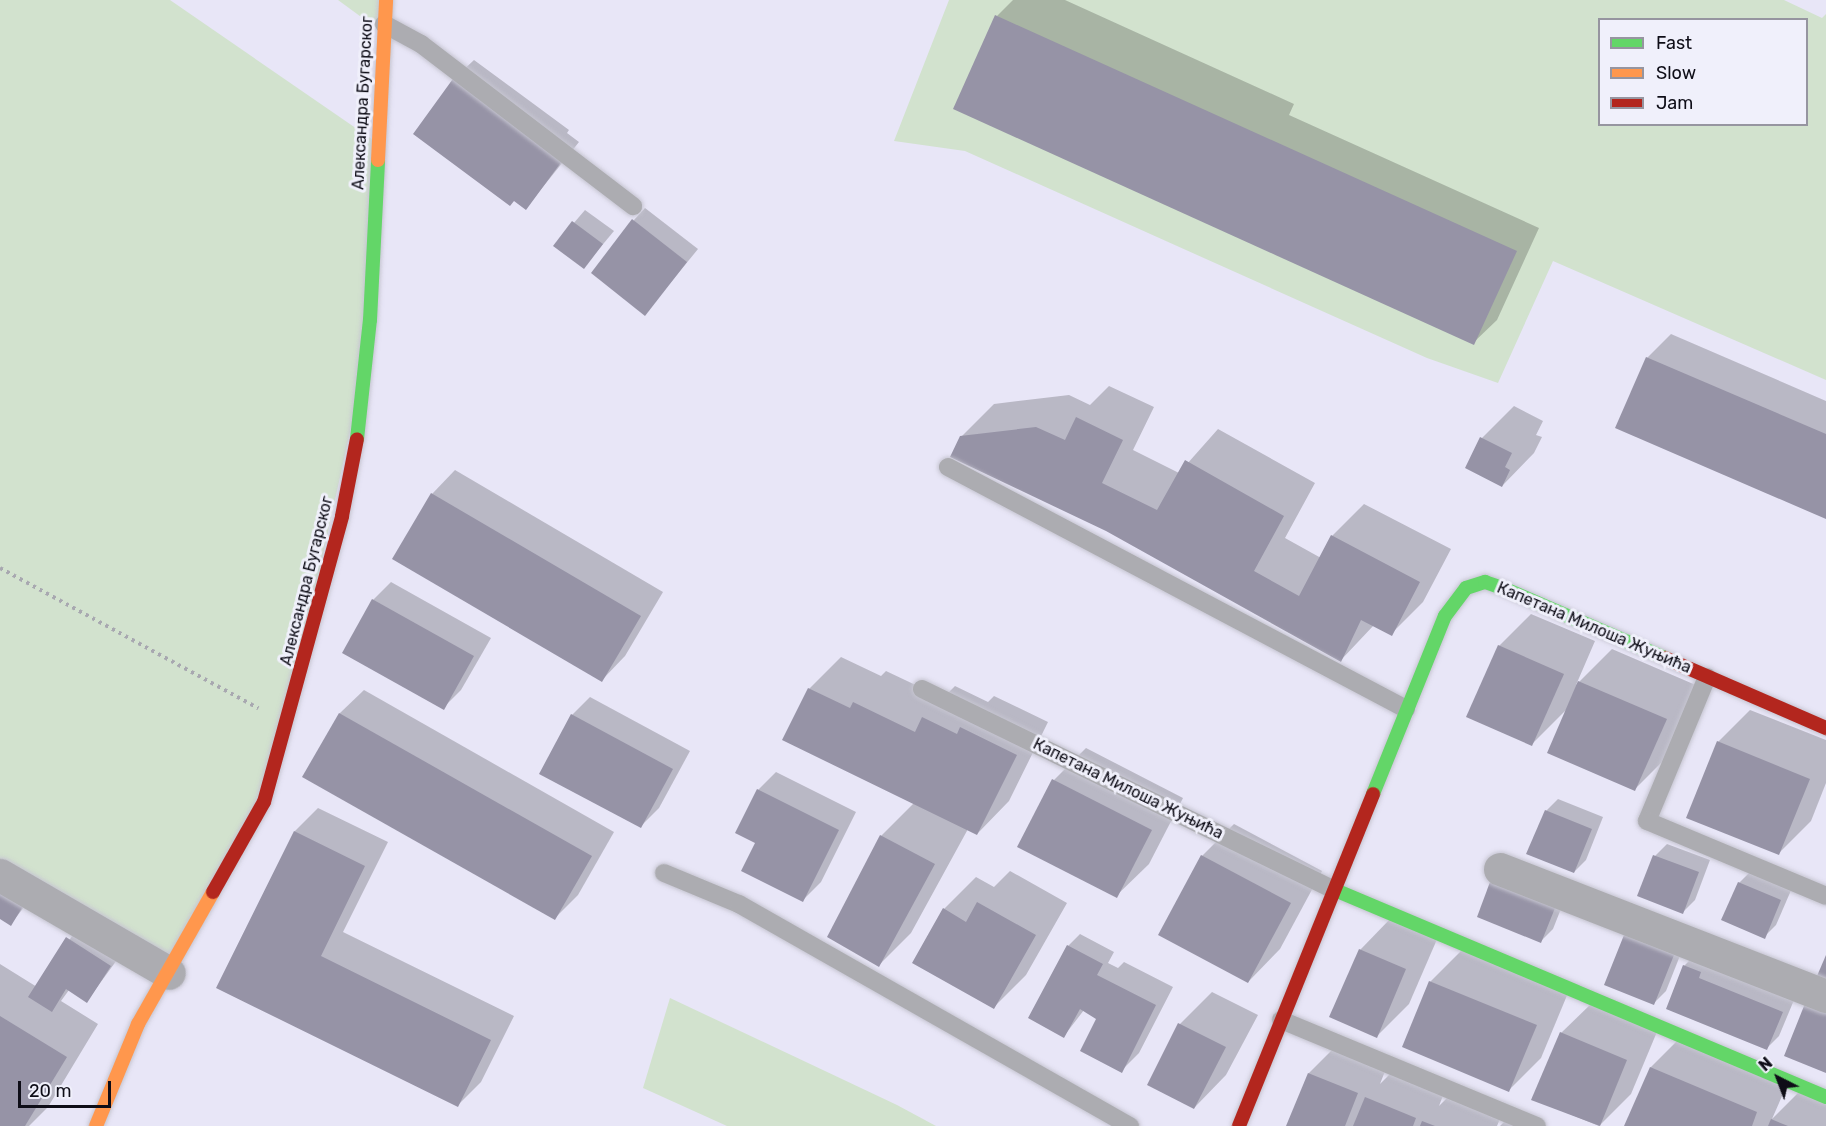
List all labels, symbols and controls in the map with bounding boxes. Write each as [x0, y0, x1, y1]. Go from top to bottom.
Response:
street label: Александра Бугарског [349, 16, 377, 190]
legend [1598, 18, 1808, 126]
text: Fast [1656, 32, 1692, 54]
text: Slow [1656, 62, 1696, 84]
text: Jam [1656, 92, 1693, 114]
street label: Александра Бугарског [277, 494, 337, 668]
street label: Капетана Милоша Жуњића [1494, 578, 1694, 678]
street label: Капетана Милоша Жуњића [1030, 735, 1226, 843]
north arrow [1748, 1048, 1808, 1108]
text: N [1755, 1053, 1776, 1075]
scale bar [21, 1069, 114, 1107]
text: 20 m [29, 1080, 71, 1102]

